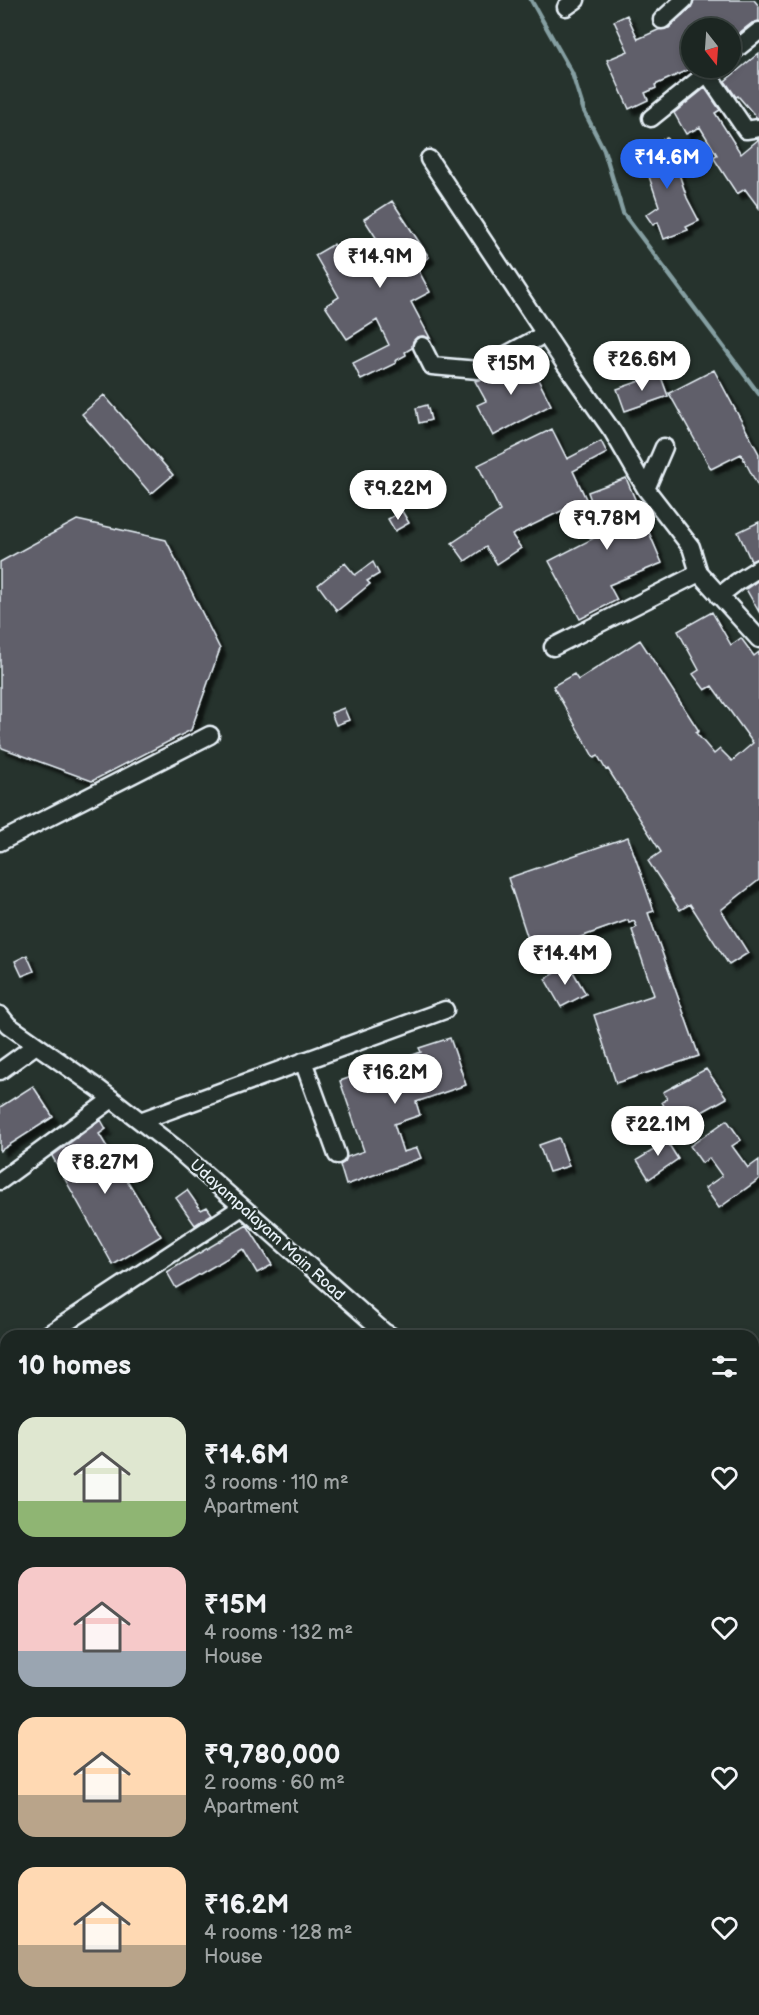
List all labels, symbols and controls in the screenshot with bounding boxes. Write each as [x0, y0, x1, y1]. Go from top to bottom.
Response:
north arrow [681, 18, 741, 78]
map controls [681, 18, 741, 78]
pin: ₹14.6M [618, 139, 716, 190]
text: ₹14.6M [634, 146, 700, 170]
pin: ₹14.9M [331, 238, 429, 289]
text: ₹14.9M [348, 245, 413, 269]
pin: ₹26.6M [593, 341, 691, 392]
pin: ₹15M [475, 345, 547, 396]
text: ₹26.6M [607, 348, 677, 372]
text: ₹15M [487, 352, 535, 376]
pin: ₹9.22M [349, 470, 447, 521]
text: ₹9.22M [364, 477, 432, 501]
pin: ₹9.78M [558, 500, 656, 551]
text: ₹9.78M [573, 507, 641, 531]
pin: ₹14.4M [516, 935, 614, 986]
text: ₹14.4M [532, 942, 598, 966]
pin: ₹16.2M [346, 1054, 444, 1105]
text: ₹16.2M [362, 1061, 428, 1085]
pin: ₹22.1M [609, 1106, 707, 1157]
text: ₹22.1M [625, 1113, 691, 1137]
pin: ₹8.27M [56, 1144, 154, 1195]
text: ₹8.27M [71, 1151, 139, 1175]
street label: Udayampalayam Main Road [186, 1155, 348, 1305]
icon: filters [708, 1350, 741, 1383]
text: 10 homes [18, 1351, 131, 1382]
text: ₹14.6M [204, 1440, 289, 1471]
icon: home [66, 1441, 138, 1513]
icon: heart [708, 1461, 741, 1494]
text: 3 rooms · 110 m² [204, 1471, 349, 1495]
text: Apartment [204, 1495, 299, 1519]
text: ₹15M [204, 1590, 267, 1621]
icon: home [66, 1591, 138, 1663]
icon: heart [708, 1611, 741, 1644]
text: 4 rooms · 132 m² [204, 1621, 353, 1645]
text: House [204, 1645, 263, 1669]
text: ₹9,780,000 [204, 1740, 340, 1771]
icon: home [66, 1741, 138, 1813]
icon: heart [708, 1761, 741, 1794]
text: 2 rooms · 60 m² [204, 1771, 345, 1795]
text: Apartment [204, 1795, 299, 1819]
text: ₹16.2M [204, 1890, 289, 1921]
icon: home [66, 1891, 138, 1963]
icon: heart [708, 1911, 741, 1944]
text: 4 rooms · 128 m² [204, 1921, 352, 1945]
text: House [204, 1945, 263, 1969]

